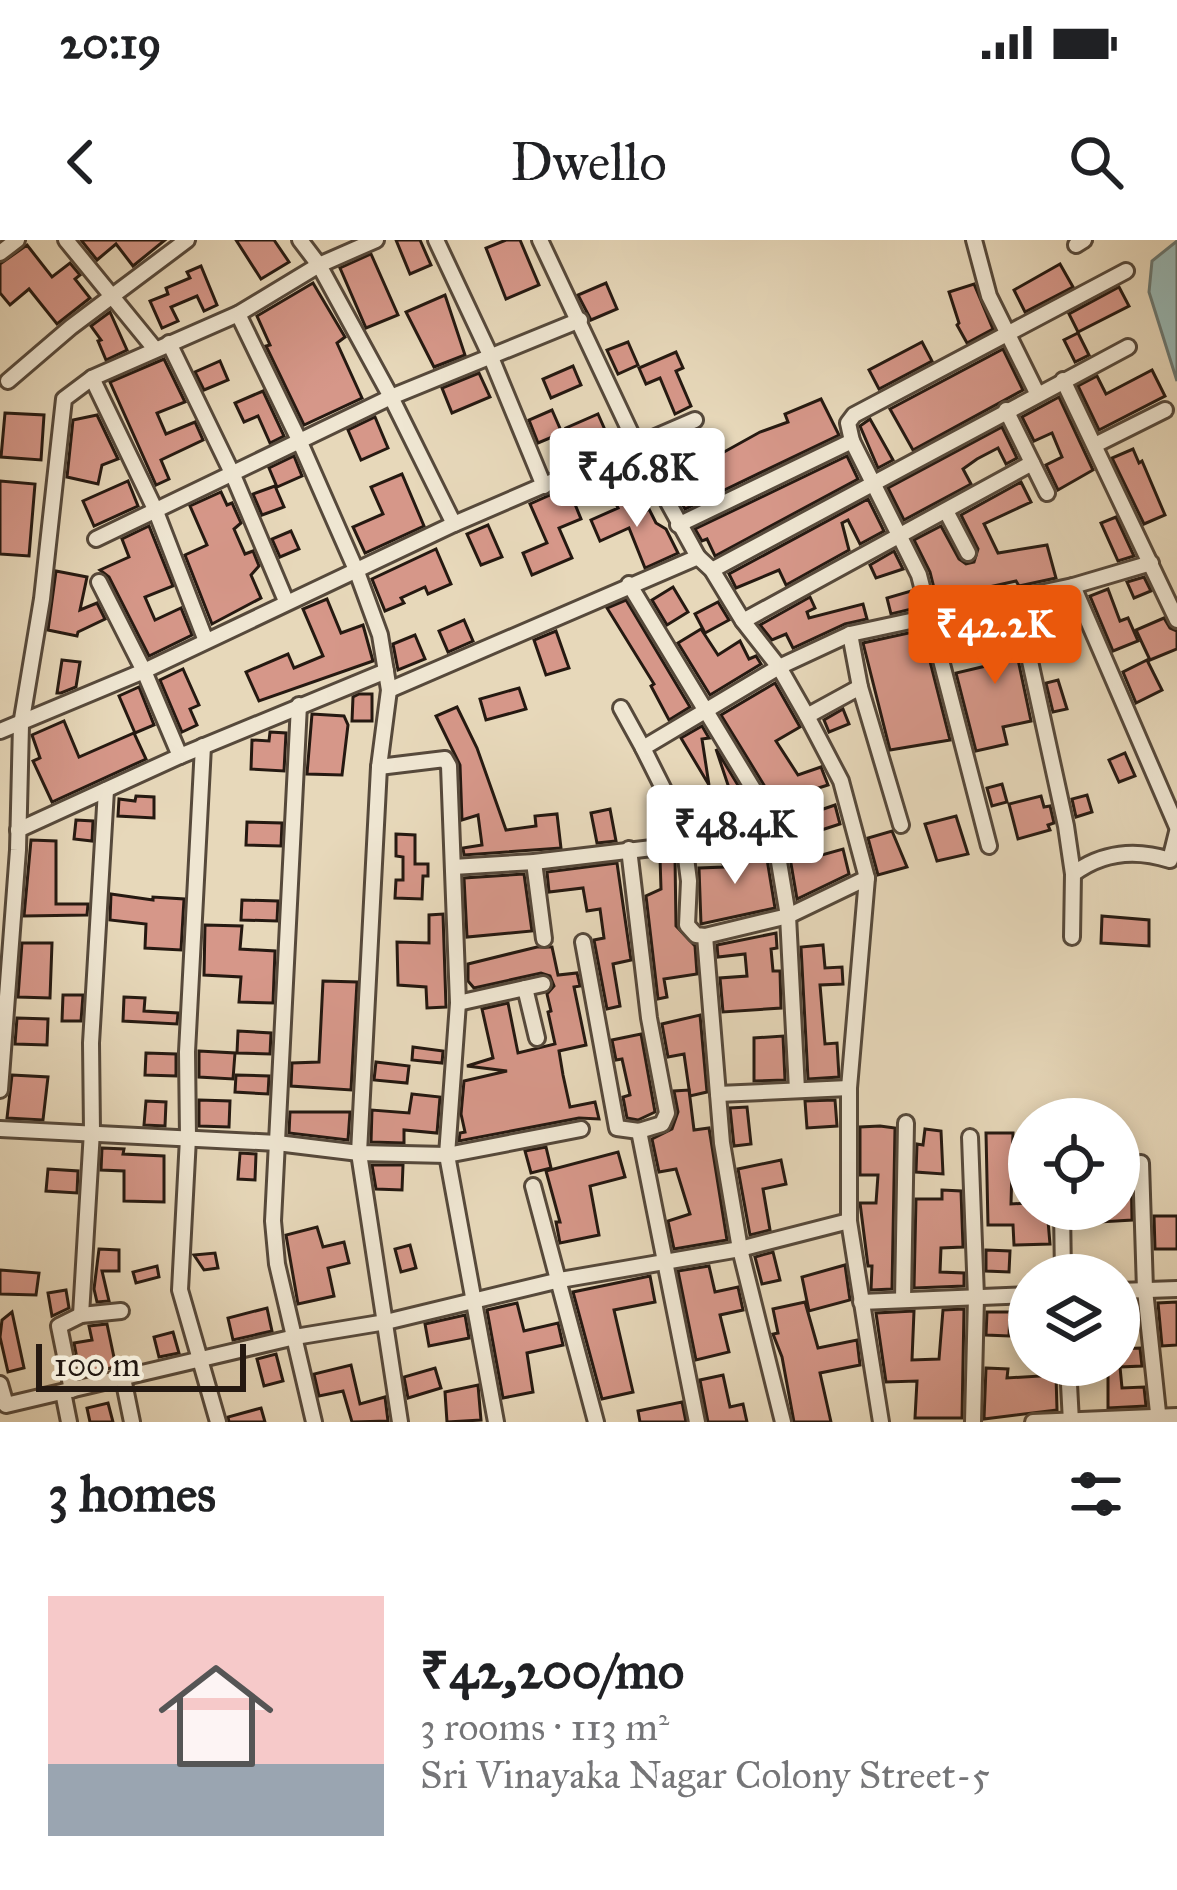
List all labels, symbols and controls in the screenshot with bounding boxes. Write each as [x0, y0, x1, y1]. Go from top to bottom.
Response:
text: 20:19 [60, 15, 161, 70]
icon: back [48, 129, 114, 195]
text: Dwello [510, 129, 667, 195]
icon: search [1063, 129, 1129, 195]
pin: ₹46.8K [539, 428, 735, 530]
text: ₹46.8K [577, 443, 697, 491]
pin: ₹42.2K [897, 585, 1093, 687]
text: ₹42.2K [935, 600, 1055, 648]
pin: ₹48.4K [637, 785, 833, 887]
text: ₹48.4K [674, 800, 796, 848]
map controls [1008, 1098, 1140, 1386]
button: locate [1008, 1098, 1140, 1230]
button: layers [1008, 1254, 1140, 1386]
scale bar [36, 1338, 246, 1391]
text: 100 m [54, 1345, 140, 1385]
icon: filters [1063, 1461, 1129, 1527]
text: 3 homes [48, 1463, 216, 1525]
text: ₹42,200/mo [420, 1640, 684, 1702]
icon: home [144, 1644, 288, 1788]
text: 3 rooms · 113 m² [420, 1703, 669, 1751]
text: Sri Vinayaka Nagar Colony Street-5 [420, 1751, 990, 1799]

